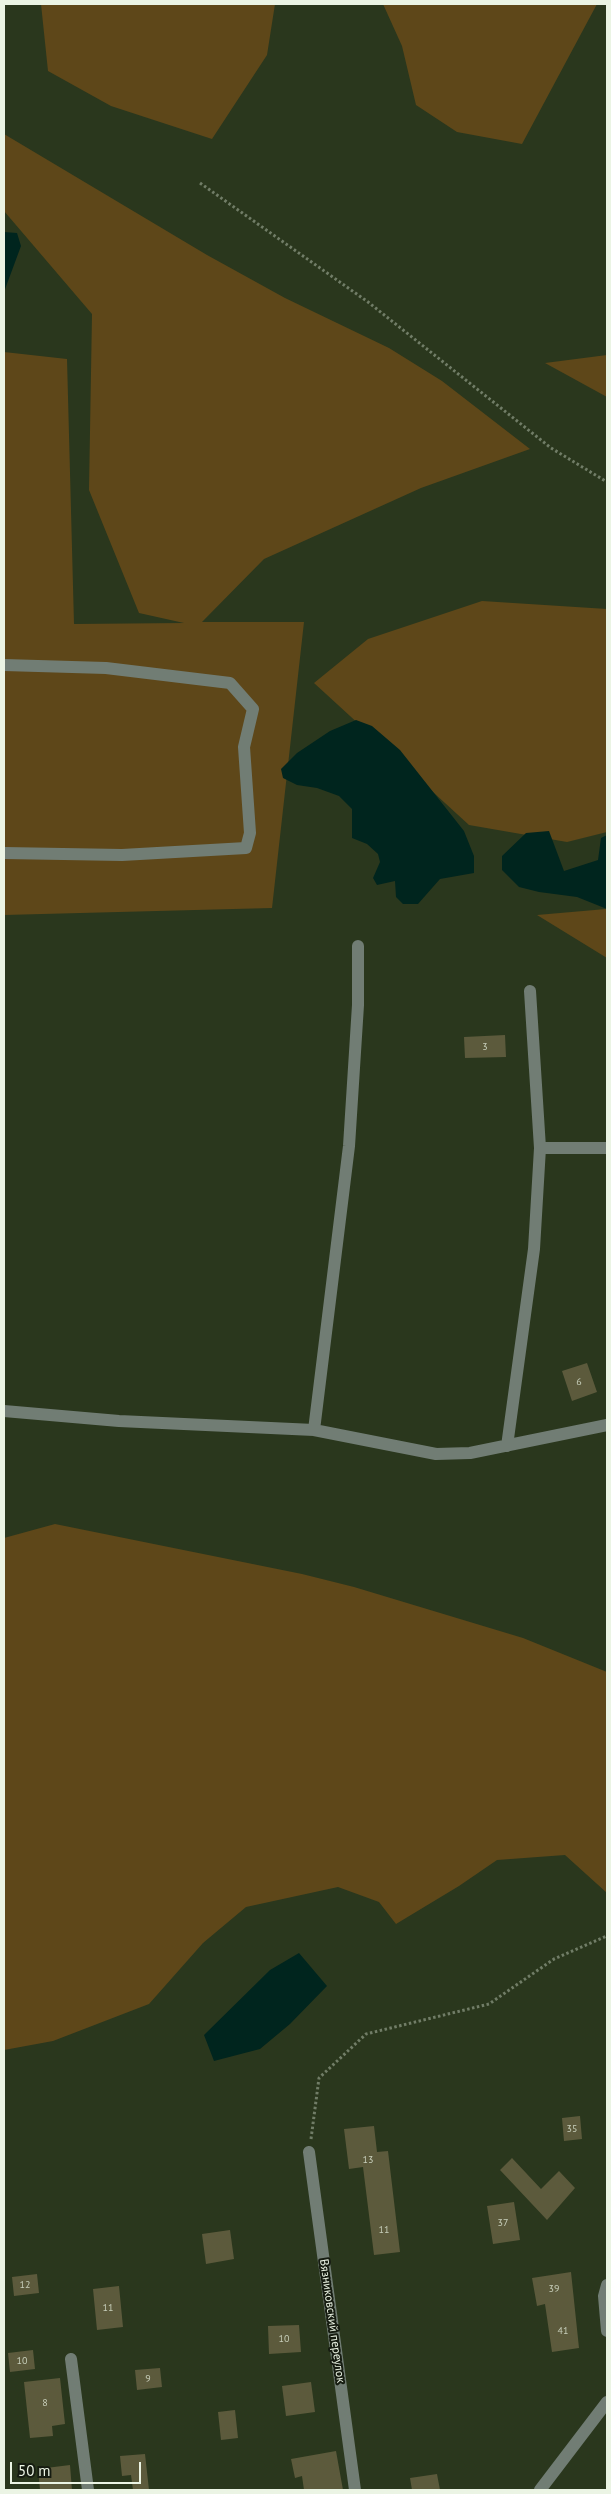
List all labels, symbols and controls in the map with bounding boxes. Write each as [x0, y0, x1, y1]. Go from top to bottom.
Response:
house number: 3 [482, 1041, 488, 1053]
house number: 6 [576, 1376, 582, 1388]
house number: 35 [567, 2123, 577, 2135]
house number: 13 [363, 2154, 373, 2166]
house number: 37 [498, 2217, 508, 2229]
house number: 11 [379, 2224, 389, 2236]
street label: Вязниковский переулок [316, 2258, 348, 2384]
house number: 12 [20, 2279, 30, 2291]
house number: 39 [549, 2283, 559, 2295]
house number: 11 [103, 2302, 113, 2314]
house number: 41 [558, 2325, 568, 2337]
house number: 10 [279, 2333, 289, 2345]
house number: 10 [17, 2355, 27, 2367]
house number: 9 [145, 2373, 151, 2385]
house number: 8 [42, 2397, 48, 2409]
scale bar [12, 2452, 144, 2484]
text: 50 m [18, 2461, 51, 2480]

